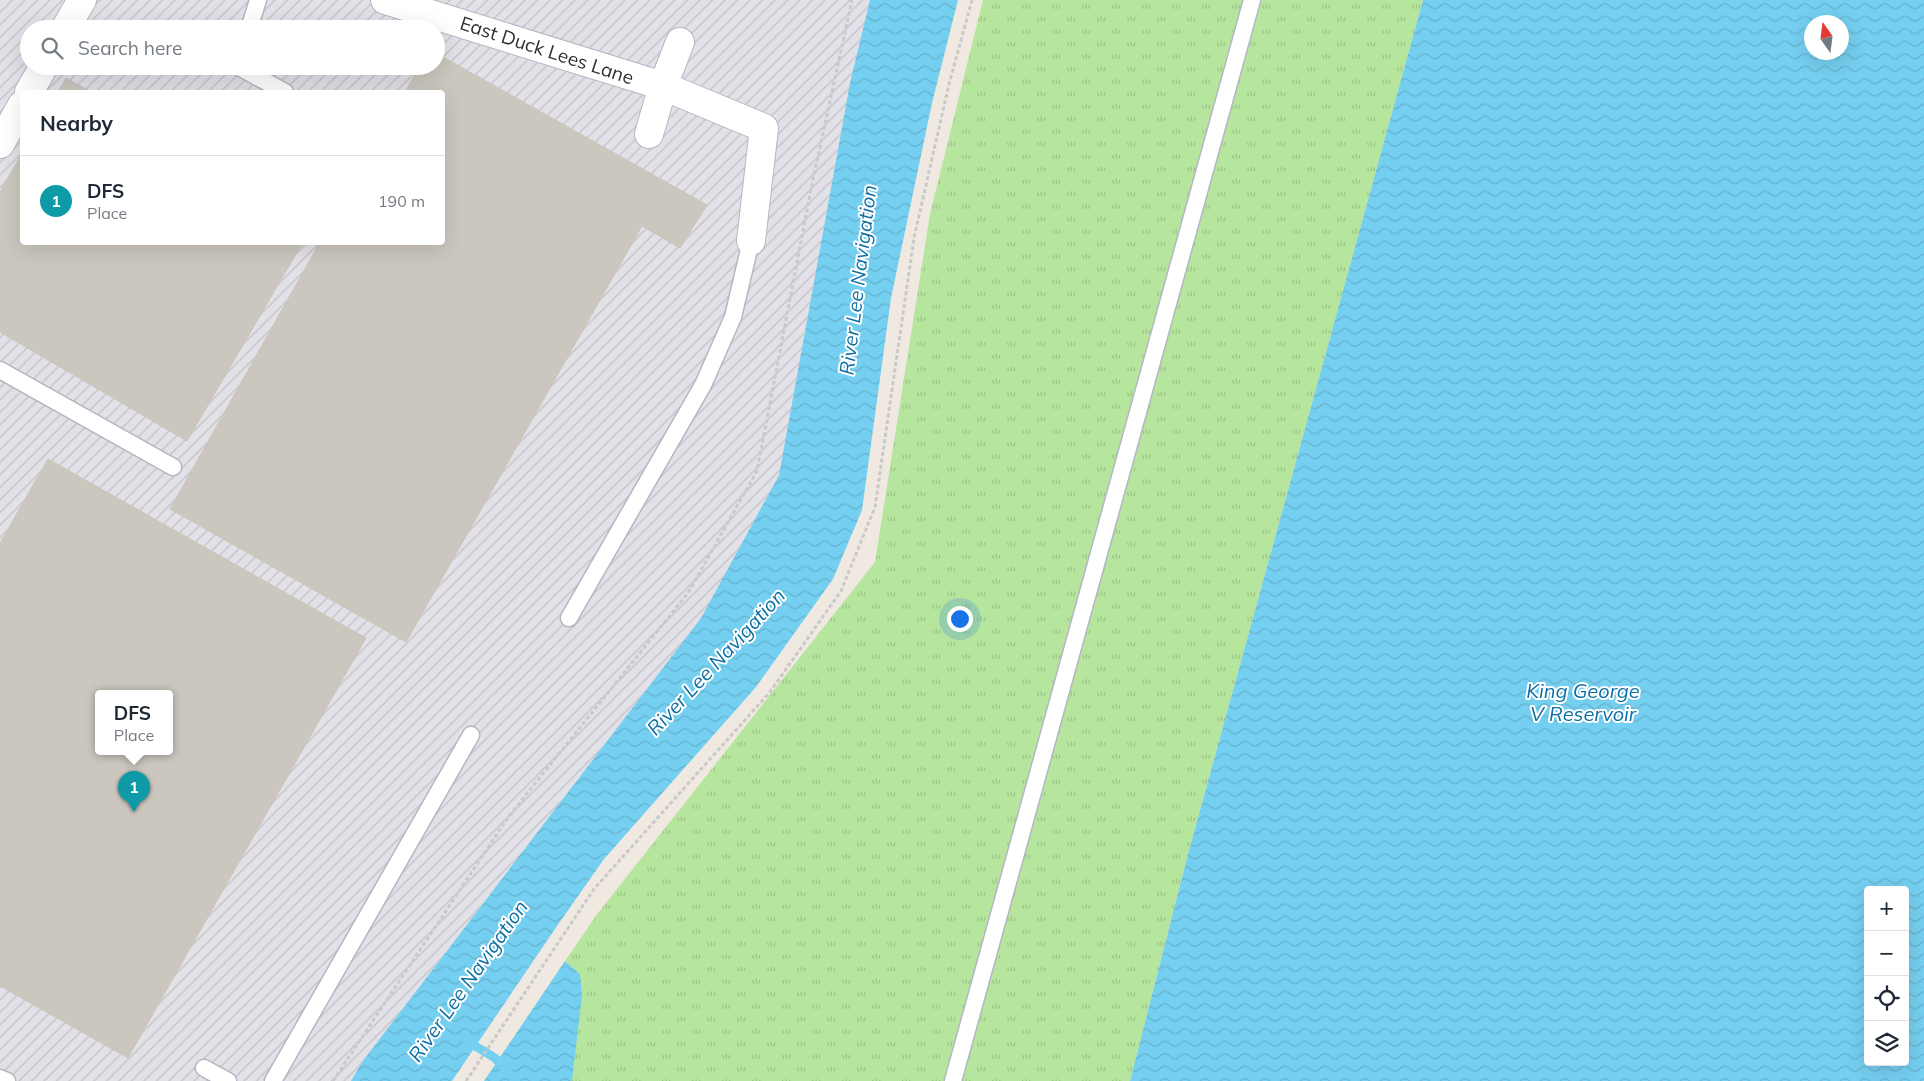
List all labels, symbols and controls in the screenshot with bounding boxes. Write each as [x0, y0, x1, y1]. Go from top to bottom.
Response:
street label: East Duck Lees Lane [457, 11, 637, 89]
north arrow [1804, 15, 1849, 60]
search box [20, 20, 445, 75]
icon: search [38, 34, 66, 62]
text: Search here [78, 36, 182, 60]
text: Nearby [40, 110, 113, 136]
text: DFS [87, 179, 124, 203]
water label: River Lee Navigation [833, 183, 882, 376]
text: 1 [51, 191, 61, 211]
text: 190 m [378, 191, 425, 211]
text: Place [87, 203, 127, 223]
water label: River Lee Navigation [641, 583, 790, 740]
your location [947, 606, 973, 632]
water label: King George V Reservoir [1526, 678, 1640, 726]
popup [95, 690, 173, 755]
text: DFS [114, 701, 151, 725]
text: Place [114, 725, 154, 745]
pin: 1 [118, 771, 150, 812]
map controls [1864, 886, 1909, 1066]
button: + [1864, 886, 1909, 931]
water label: River Lee Navigation [402, 895, 533, 1066]
button: − [1864, 931, 1909, 976]
button: locate [1864, 976, 1909, 1021]
button: layers [1864, 1021, 1909, 1066]

